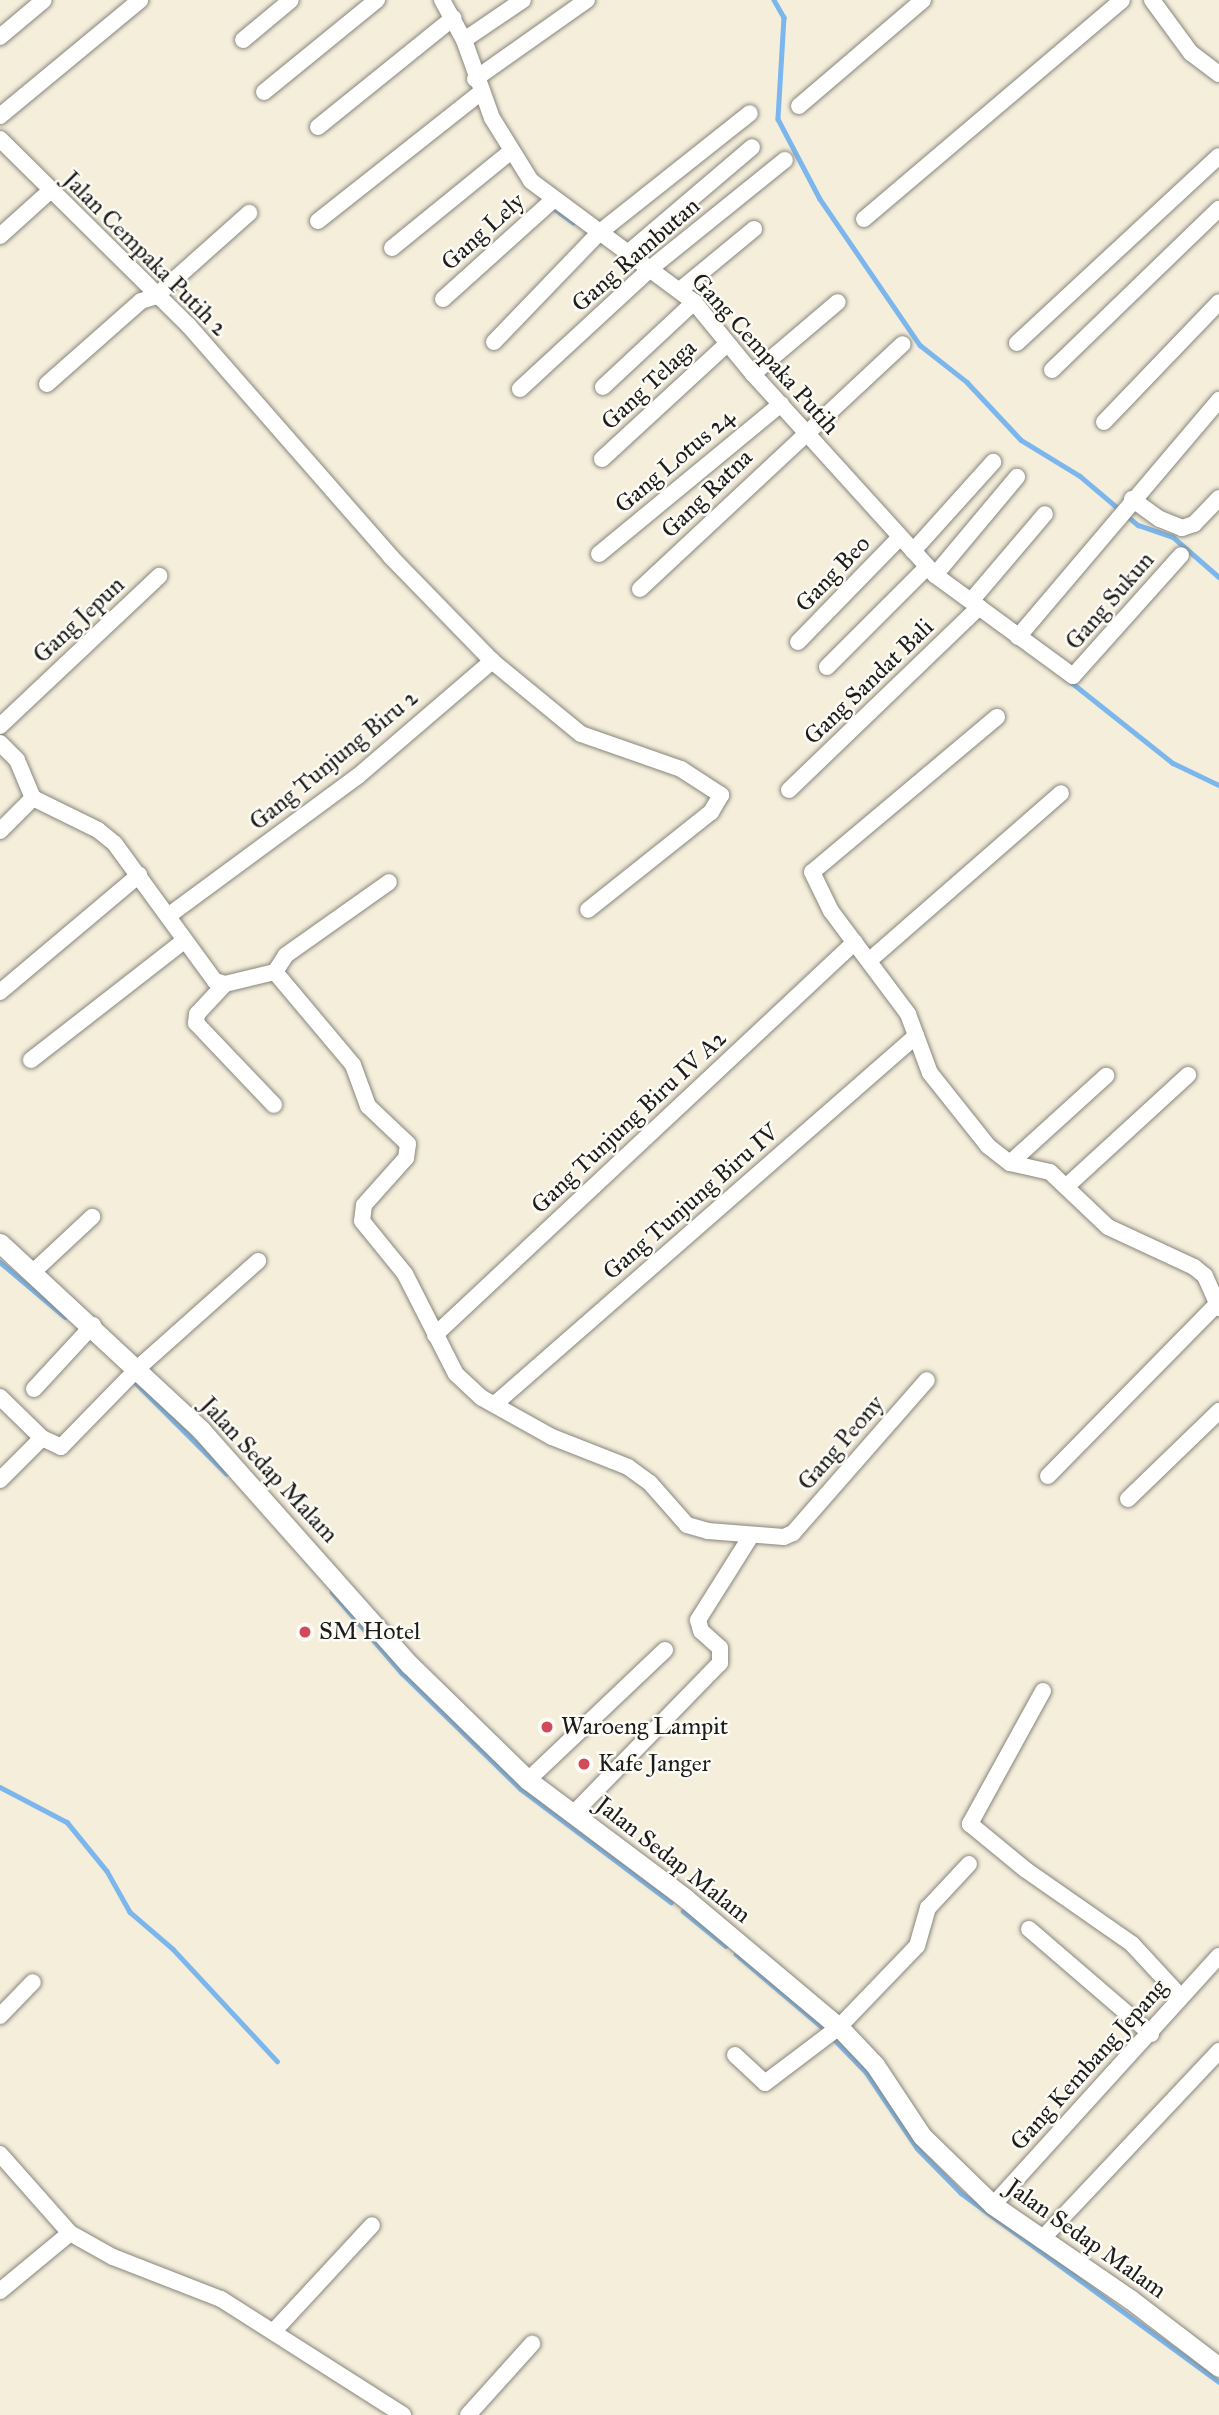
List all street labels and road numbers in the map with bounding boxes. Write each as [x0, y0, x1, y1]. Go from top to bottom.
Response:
street label: Jalan Cempaka Putih 2 [57, 166, 233, 342]
street label: Gang Lely [435, 187, 531, 277]
street label: Gang Rambutan [566, 192, 706, 318]
street label: Gang Cempaka Putih [685, 267, 845, 441]
street label: Gang Telaga [595, 334, 703, 436]
street label: Gang Lotus 24 [609, 403, 741, 519]
street label: Gang Ratna [655, 443, 759, 545]
street label: Gang Beo [790, 530, 876, 618]
street label: Gang Sukun [1060, 546, 1160, 656]
street label: Gang Jepun [27, 571, 131, 669]
street label: Gang Sandat Bali [798, 613, 940, 751]
street label: Gang Tunjung Biru 2 [244, 683, 424, 837]
street label: Gang Tunjung Biru IV A2 [525, 1024, 733, 1220]
street label: Gang Tunjung Biru IV [597, 1118, 785, 1286]
street label: Gang Peony [792, 1390, 890, 1496]
street label: Jalan Sedap Malam [194, 1391, 344, 1549]
street label: Jalan Sedap Malam [590, 1791, 756, 1929]
street label: Gang Kembang Jepang [1005, 1973, 1173, 2157]
street label: Jalan Sedap Malam [1000, 2173, 1172, 2305]

